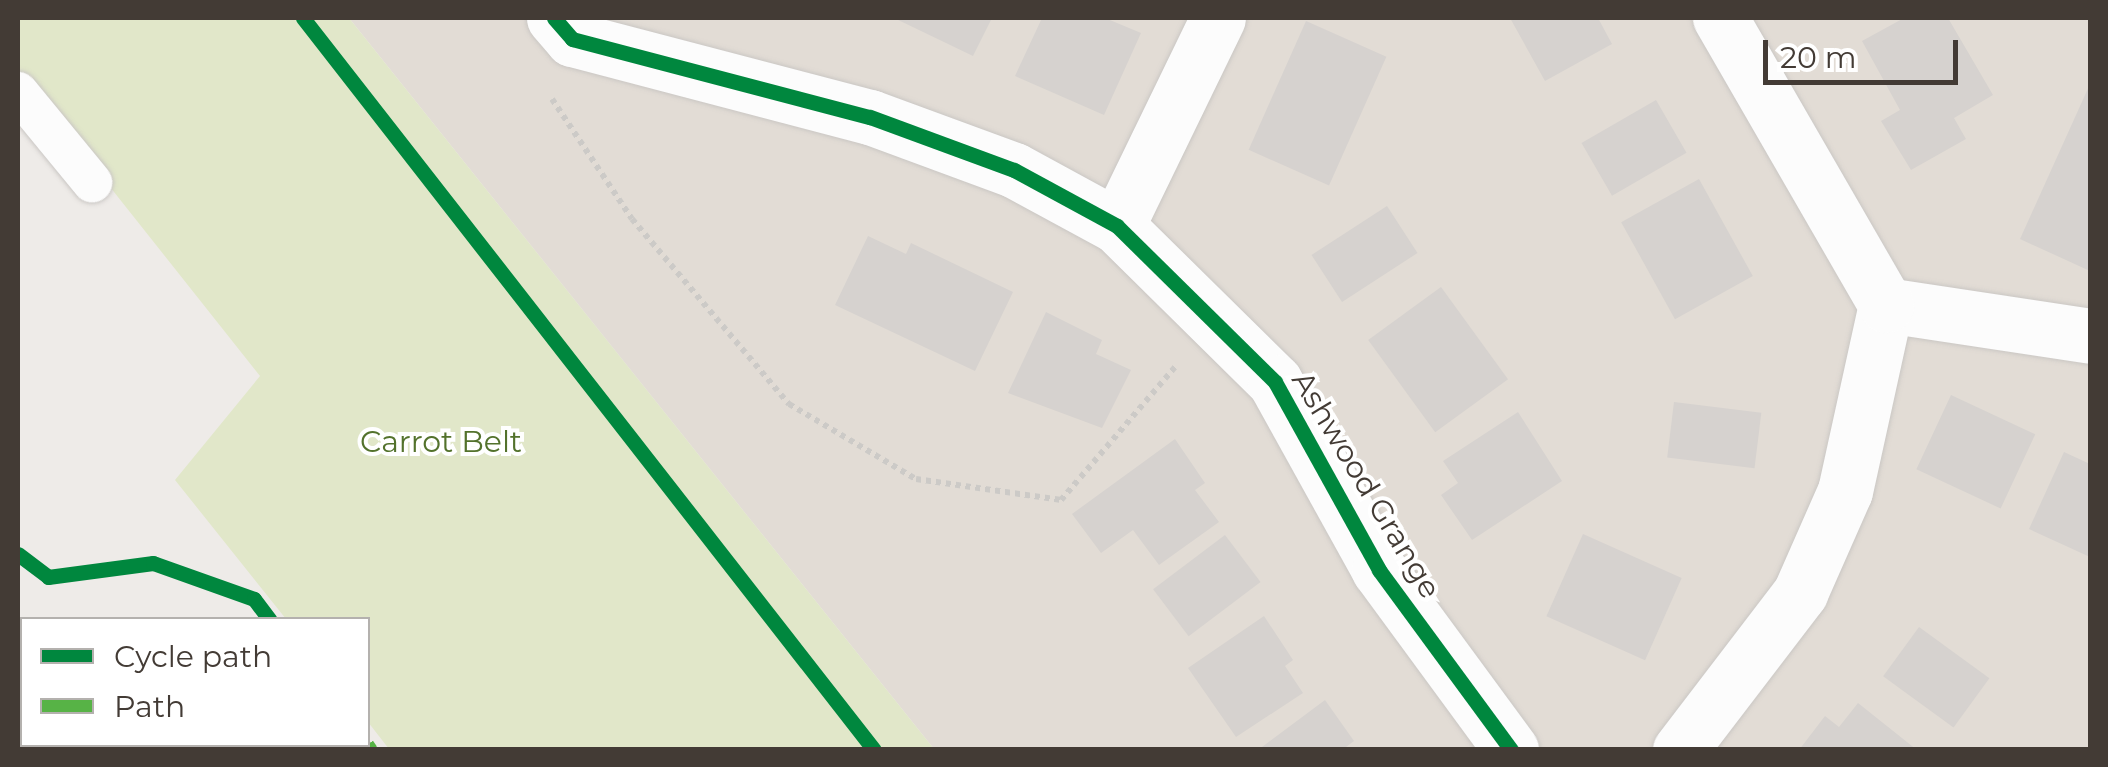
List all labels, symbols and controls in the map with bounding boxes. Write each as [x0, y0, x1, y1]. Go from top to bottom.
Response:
scale bar [1768, 20, 1963, 82]
text: 20 m [1780, 39, 1857, 76]
street label: Ashwood Grange [1284, 365, 1448, 605]
park label: Carrot Belt [360, 424, 522, 460]
legend [20, 617, 370, 747]
text: Cycle path [114, 638, 272, 675]
text: Path [114, 688, 185, 725]

